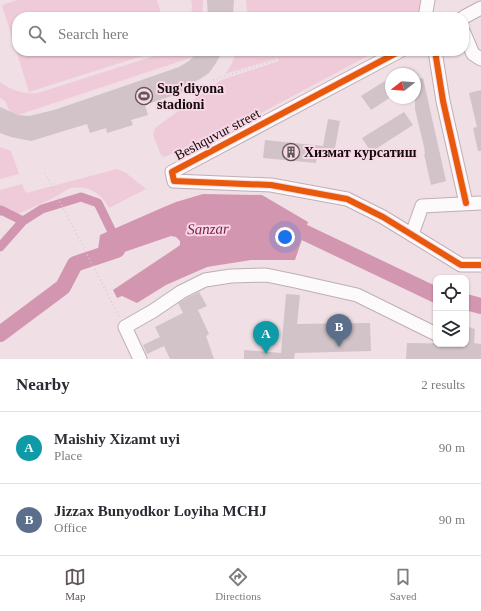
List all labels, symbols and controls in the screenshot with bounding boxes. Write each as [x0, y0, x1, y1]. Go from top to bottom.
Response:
search box [12, 12, 469, 56]
icon: search [26, 23, 48, 45]
text: Search here [58, 26, 128, 42]
north arrow [385, 68, 421, 104]
place label: Sug'diyona stadioni [157, 81, 224, 112]
sports icon: Sug'diyona stadioni [134, 86, 154, 106]
street label: Beshquvur street [172, 106, 263, 163]
building icon: Хизмат курсатиш [281, 142, 301, 162]
place label: Хизмат курсатиш [304, 145, 417, 160]
water label: Sanzar [187, 221, 229, 237]
your location [275, 227, 295, 247]
map controls [433, 275, 469, 347]
button: locate [433, 275, 469, 311]
button: layers [433, 311, 469, 347]
pin: B [326, 314, 352, 347]
pin: A [253, 321, 279, 354]
text: Nearby [16, 375, 70, 394]
text: 2 results [421, 377, 465, 392]
text: Maishiy Xizamt uyi [54, 431, 180, 447]
text: A [24, 440, 34, 455]
text: 90 m [439, 440, 465, 455]
text: Place [54, 448, 82, 463]
text: Jizzax Bunyodkor Loyiha MCHJ [54, 503, 267, 519]
text: B [25, 512, 33, 527]
text: 90 m [439, 512, 465, 527]
text: Office [54, 520, 87, 535]
tab: Map [64, 566, 86, 602]
tab: Directions [215, 566, 261, 602]
tab: Saved [390, 566, 417, 602]

